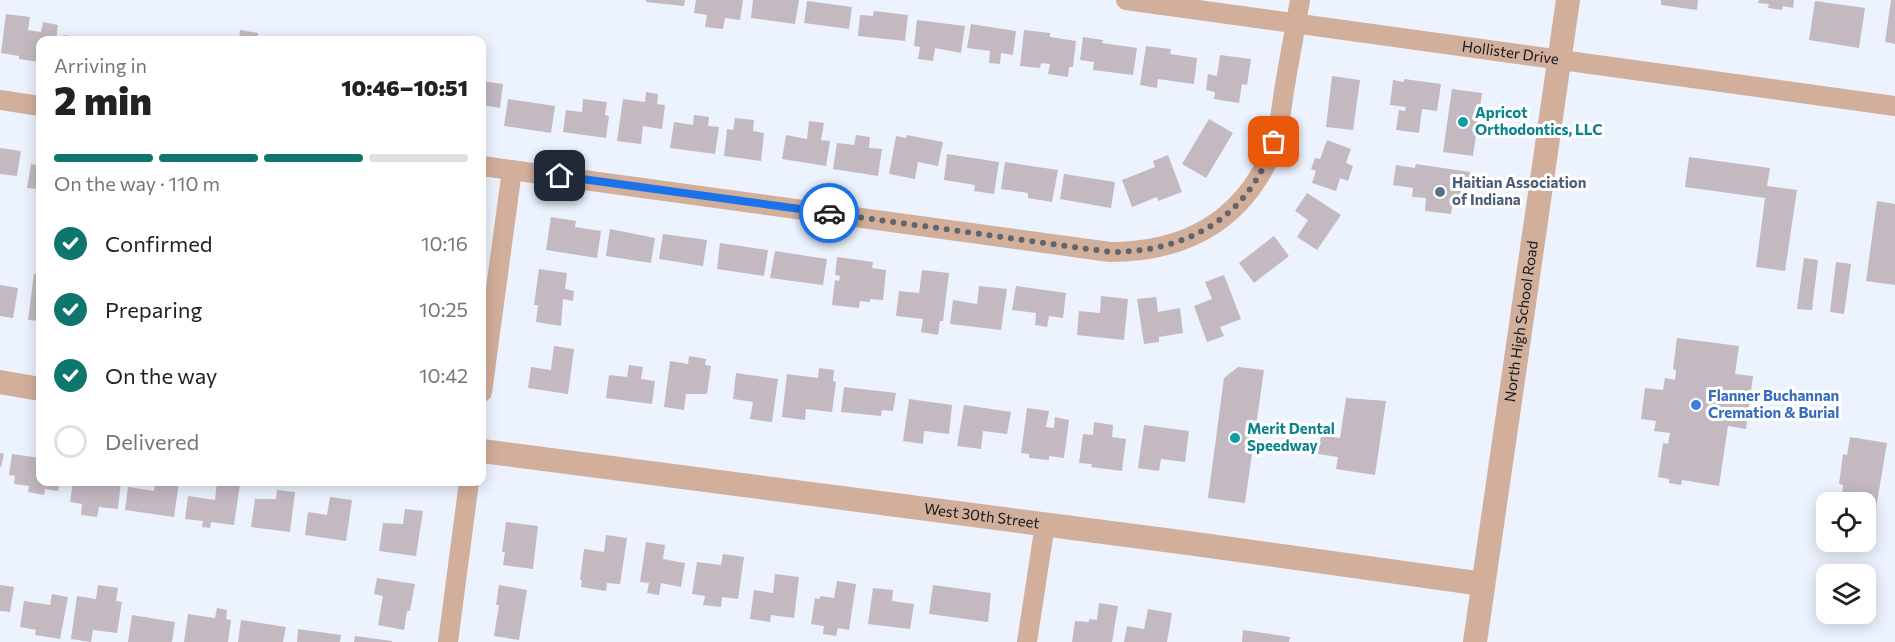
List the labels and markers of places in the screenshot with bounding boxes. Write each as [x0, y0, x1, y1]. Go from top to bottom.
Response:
place label: Apricot Orthodontics, LLC [1475, 103, 1603, 138]
marker: Apricot Orthodontics, LLC [1456, 115, 1470, 129]
pin [1248, 116, 1299, 167]
pin [534, 150, 585, 201]
place label: Haitian Association of Indiana [1452, 173, 1586, 208]
marker: Haitian Association of Indiana [1433, 185, 1447, 199]
place label: Flanner Buchannan Cremation & Burial [1708, 386, 1839, 421]
marker: Flanner Buchannan Cremation & Burial [1689, 398, 1703, 412]
place label: Merit Dental Speedway [1247, 419, 1335, 454]
marker: Merit Dental Speedway [1228, 431, 1242, 445]

